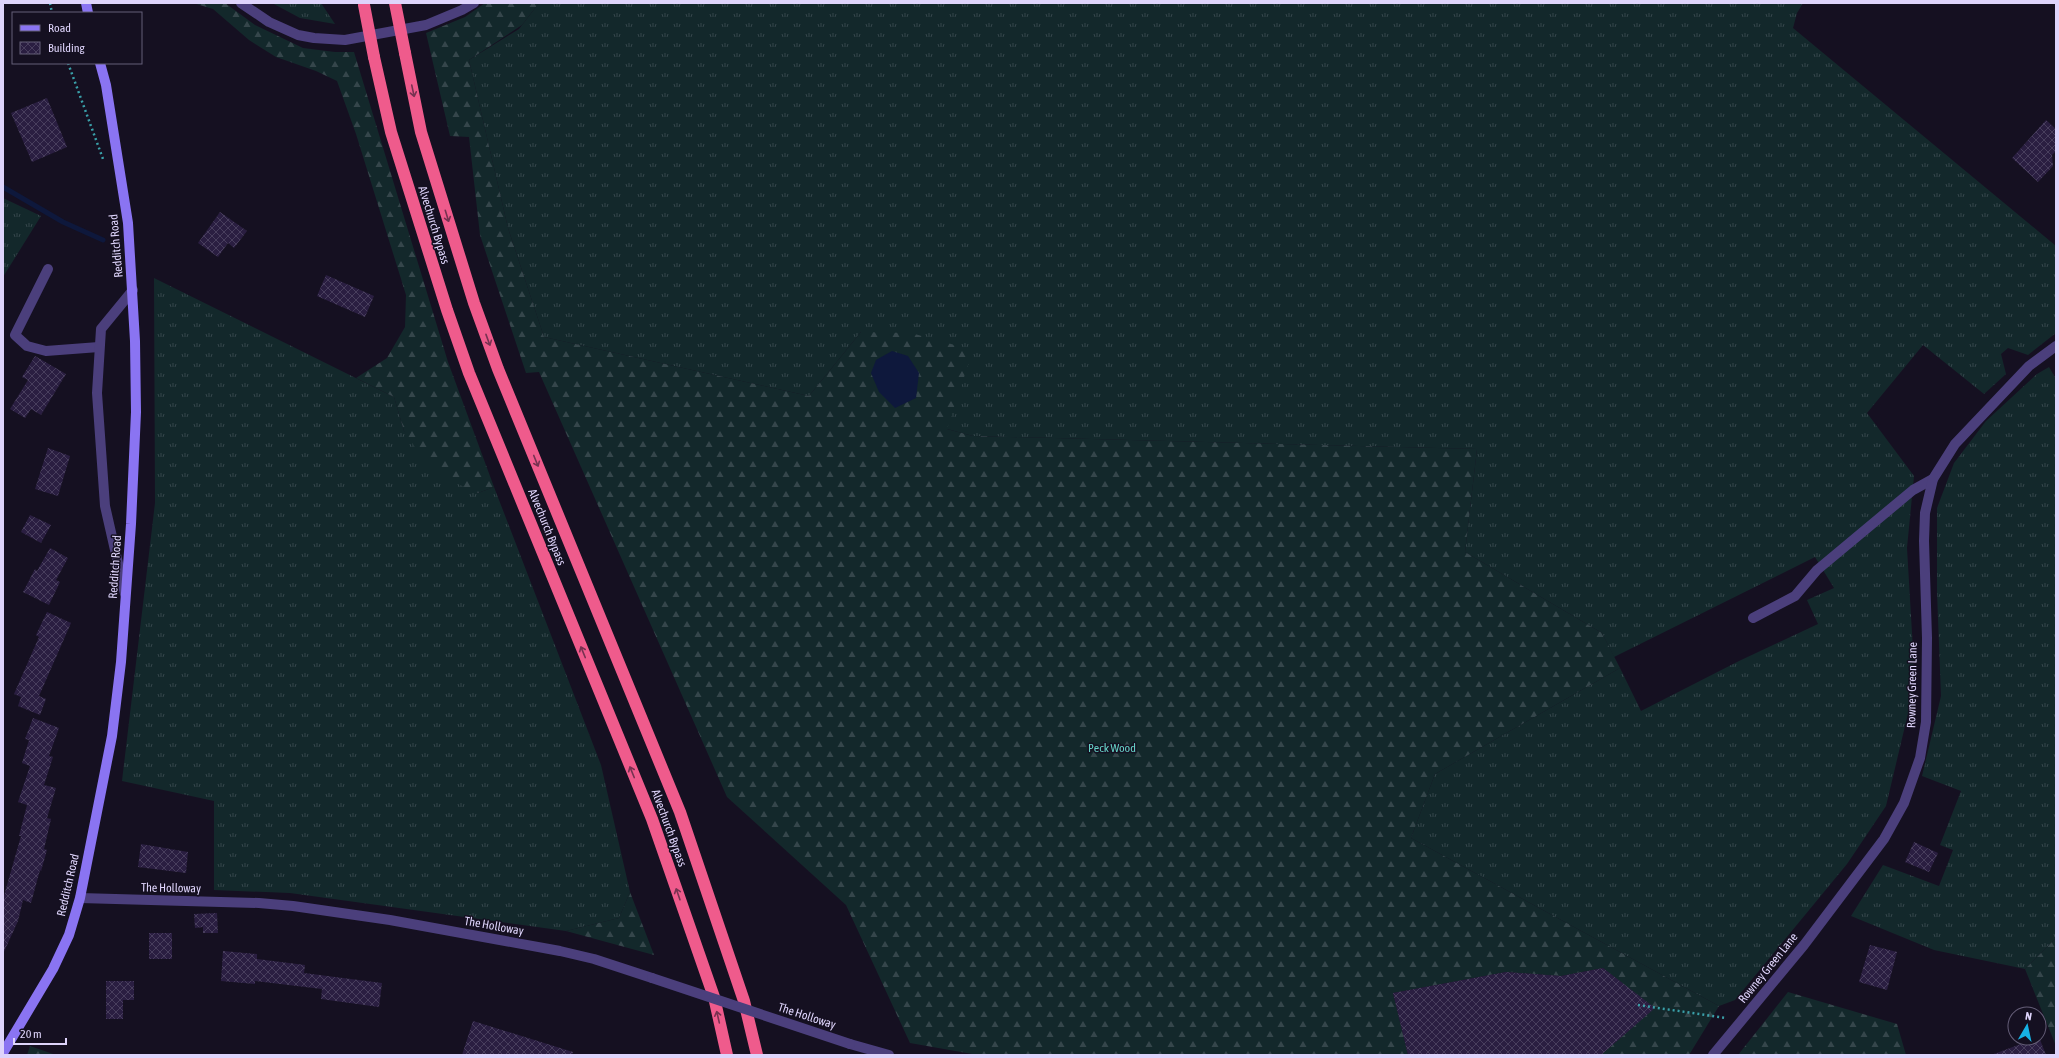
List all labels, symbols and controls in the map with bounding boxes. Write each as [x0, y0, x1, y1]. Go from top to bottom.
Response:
legend [12, 12, 142, 64]
text: Road [48, 21, 71, 35]
text: Building [48, 41, 86, 55]
one-way arrow [409, 84, 417, 97]
street label: Alvechurch Bypass [415, 184, 453, 266]
one-way arrow [444, 210, 451, 223]
street label: Redditch Road [106, 214, 126, 278]
one-way arrow [484, 333, 492, 345]
one-way arrow [532, 454, 540, 466]
street label: Alvechurch Bypass [525, 487, 569, 567]
street label: Redditch Road [106, 535, 124, 599]
street label: Rowney Green Lane [1904, 642, 1920, 728]
one-way arrow [579, 646, 586, 658]
park label: Peck Wood [1088, 741, 1136, 755]
one-way arrow [628, 766, 636, 778]
street label: Alvechurch Bypass [649, 788, 689, 868]
street label: Redditch Road [54, 852, 82, 918]
street label: The Holloway [141, 880, 201, 896]
one-way arrow [674, 887, 681, 900]
street label: The Holloway [463, 914, 525, 938]
street label: Rowney Green Lane [1735, 930, 1801, 1006]
street label: The Holloway [776, 1000, 838, 1032]
north arrow [2007, 1006, 2047, 1046]
text: N [2024, 1010, 2033, 1023]
one-way arrow [714, 1011, 722, 1024]
scale bar [14, 1020, 66, 1046]
text: 20 m [20, 1027, 42, 1041]

